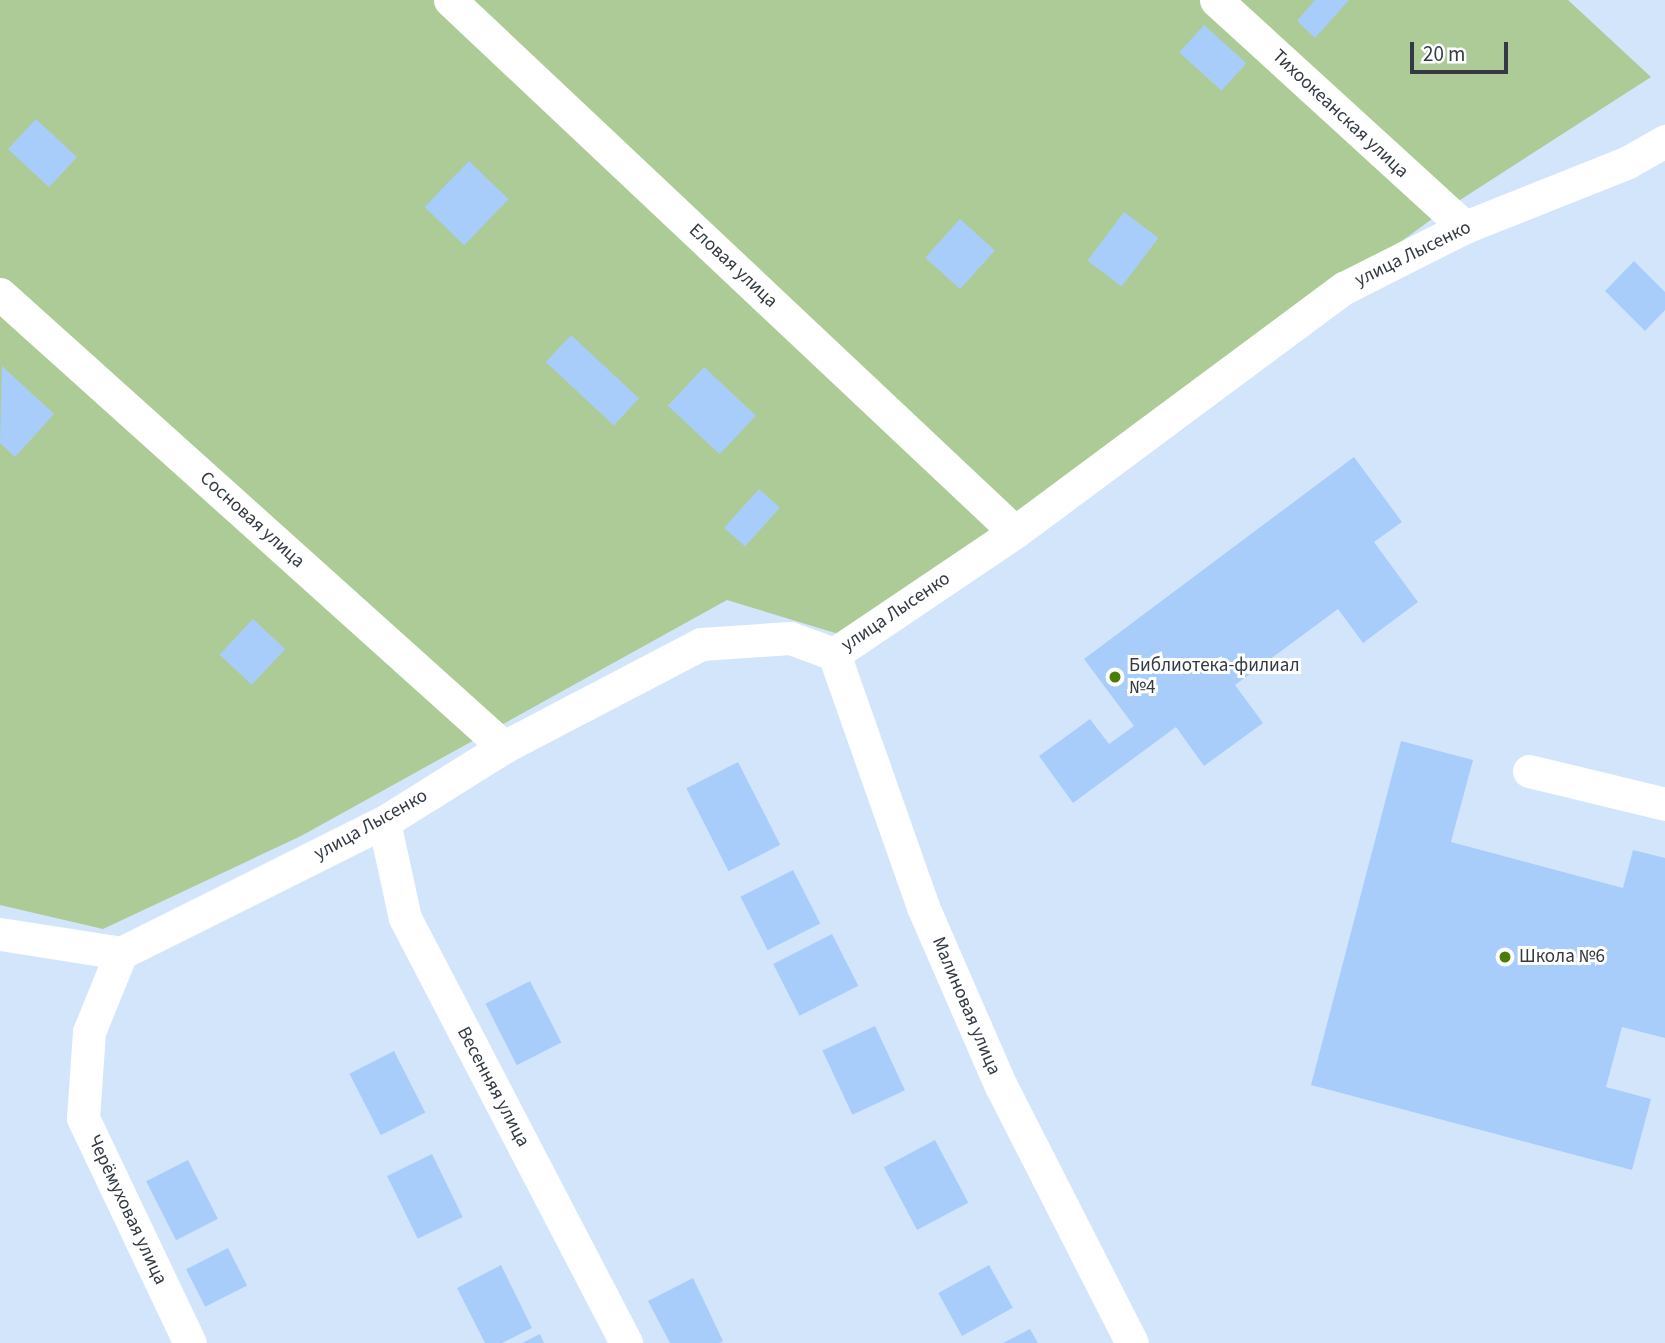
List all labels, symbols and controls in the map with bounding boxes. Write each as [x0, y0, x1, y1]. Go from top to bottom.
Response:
scale bar [1413, 28, 1511, 72]
text: 20 m [1423, 39, 1465, 69]
street label: Тихоокеанская улица [1267, 45, 1413, 183]
street label: улица Лысенко [1351, 216, 1475, 292]
street label: Еловая улица [684, 219, 782, 313]
street label: Сосновая улица [195, 467, 309, 573]
street label: улица Лысенко [837, 567, 955, 657]
place label: Библиотека-филиал №4 [1129, 655, 1299, 699]
marker: Библиотека-филиал №4 [1107, 669, 1123, 685]
street label: улица Лысенко [310, 784, 432, 866]
street label: Малиновая улица [927, 934, 1005, 1078]
place label: Школа №6 [1519, 946, 1605, 968]
marker: Школа №6 [1497, 949, 1513, 965]
street label: Весенняя улица [452, 1023, 534, 1151]
street label: Черёмуховая улица [82, 1132, 172, 1288]

